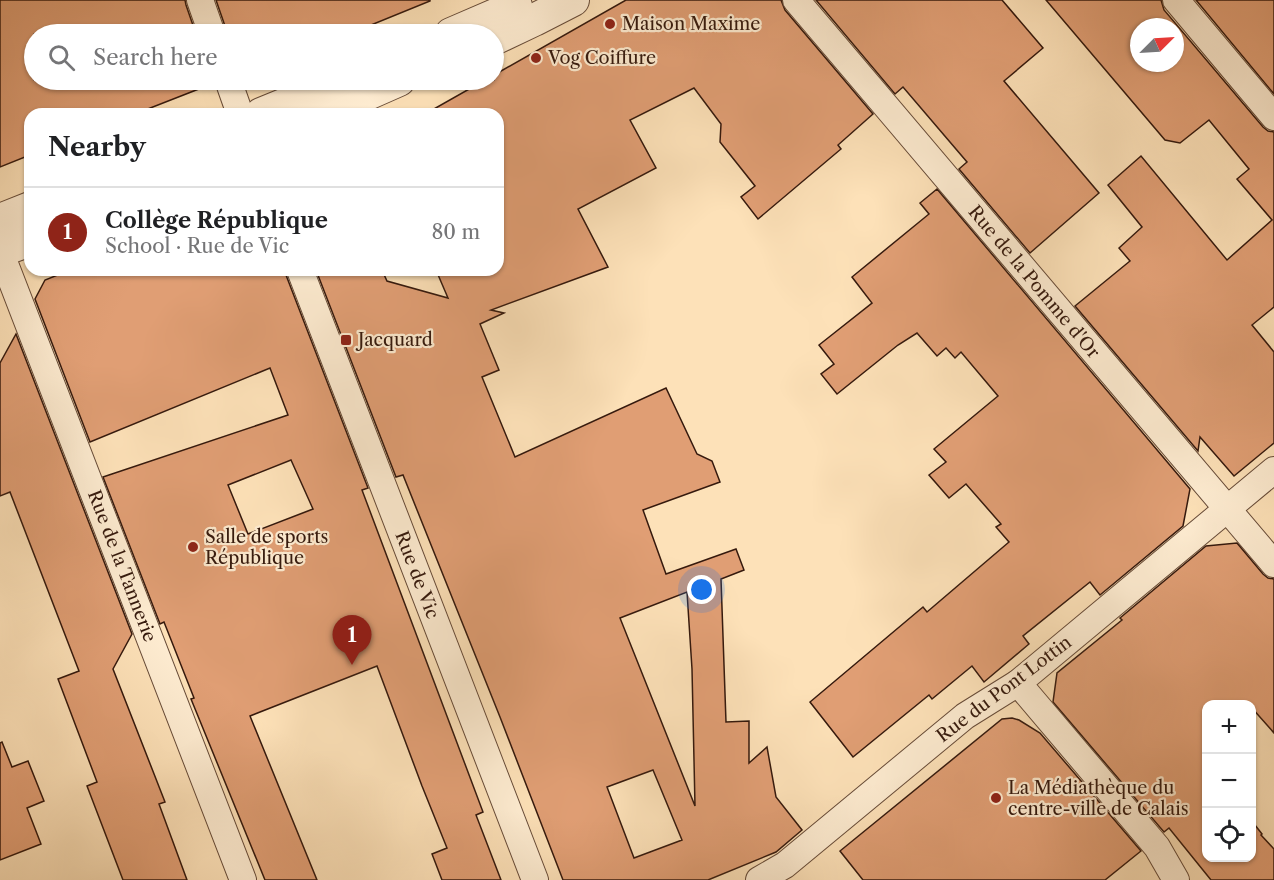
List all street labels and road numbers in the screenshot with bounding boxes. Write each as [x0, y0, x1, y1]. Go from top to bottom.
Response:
street label: Rue de la Pomme d'Or [964, 201, 1105, 363]
street label: Rue de la Tannerie [83, 487, 161, 645]
street label: Rue de Vic [390, 528, 444, 622]
street label: Rue du Pont Lottin [932, 631, 1076, 747]

